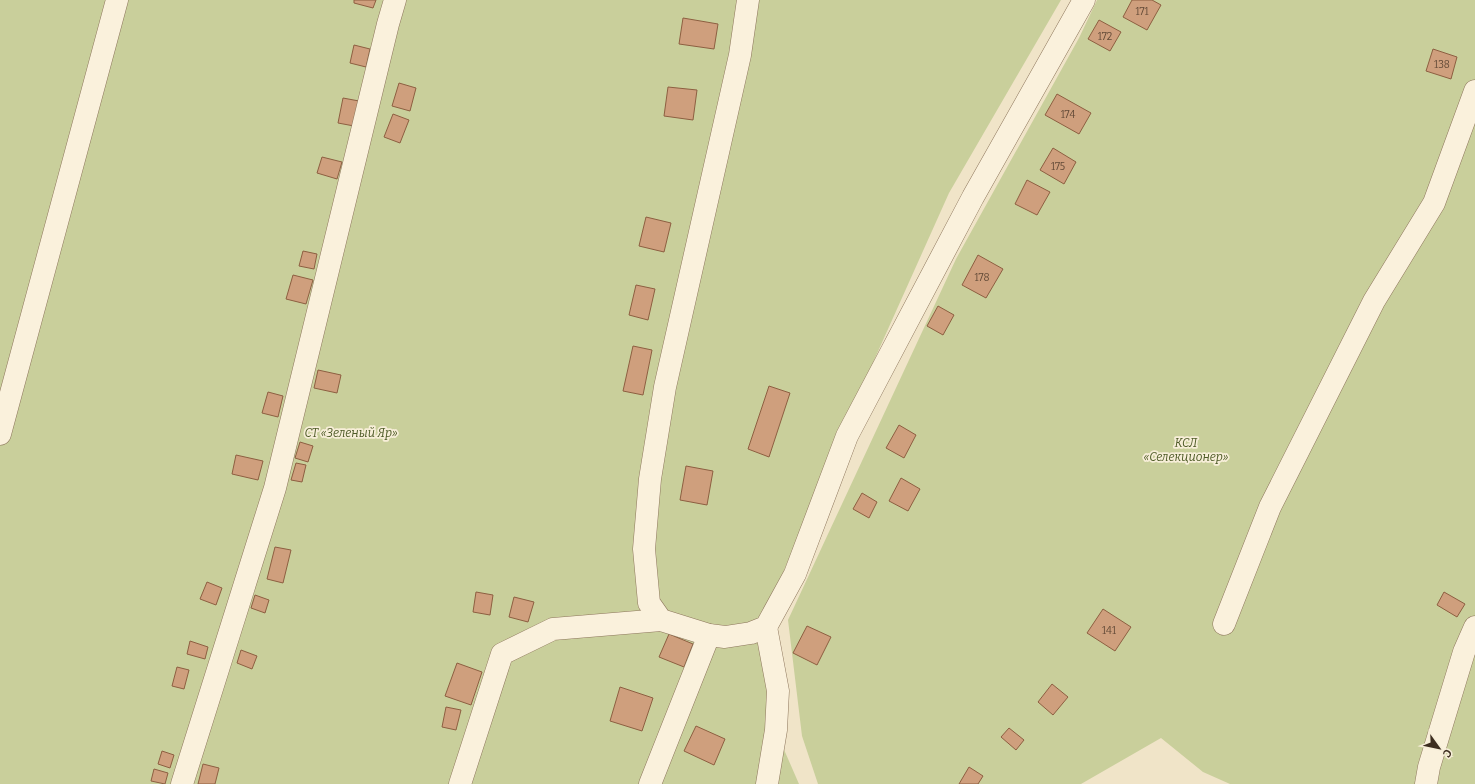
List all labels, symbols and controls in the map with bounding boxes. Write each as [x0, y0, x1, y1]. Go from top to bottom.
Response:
house number: 171 [1135, 6, 1149, 18]
house number: 172 [1098, 31, 1112, 43]
house number: 138 [1434, 59, 1450, 71]
house number: 174 [1061, 109, 1076, 121]
house number: 175 [1051, 161, 1065, 173]
house number: 178 [975, 272, 989, 284]
park label: СТ «Зеленый Яр» [304, 426, 398, 440]
park label: КСЛ «Селекционер» [1144, 436, 1229, 464]
house number: 141 [1102, 625, 1116, 637]
north arrow [1419, 728, 1459, 768]
text: С [1440, 747, 1454, 760]

